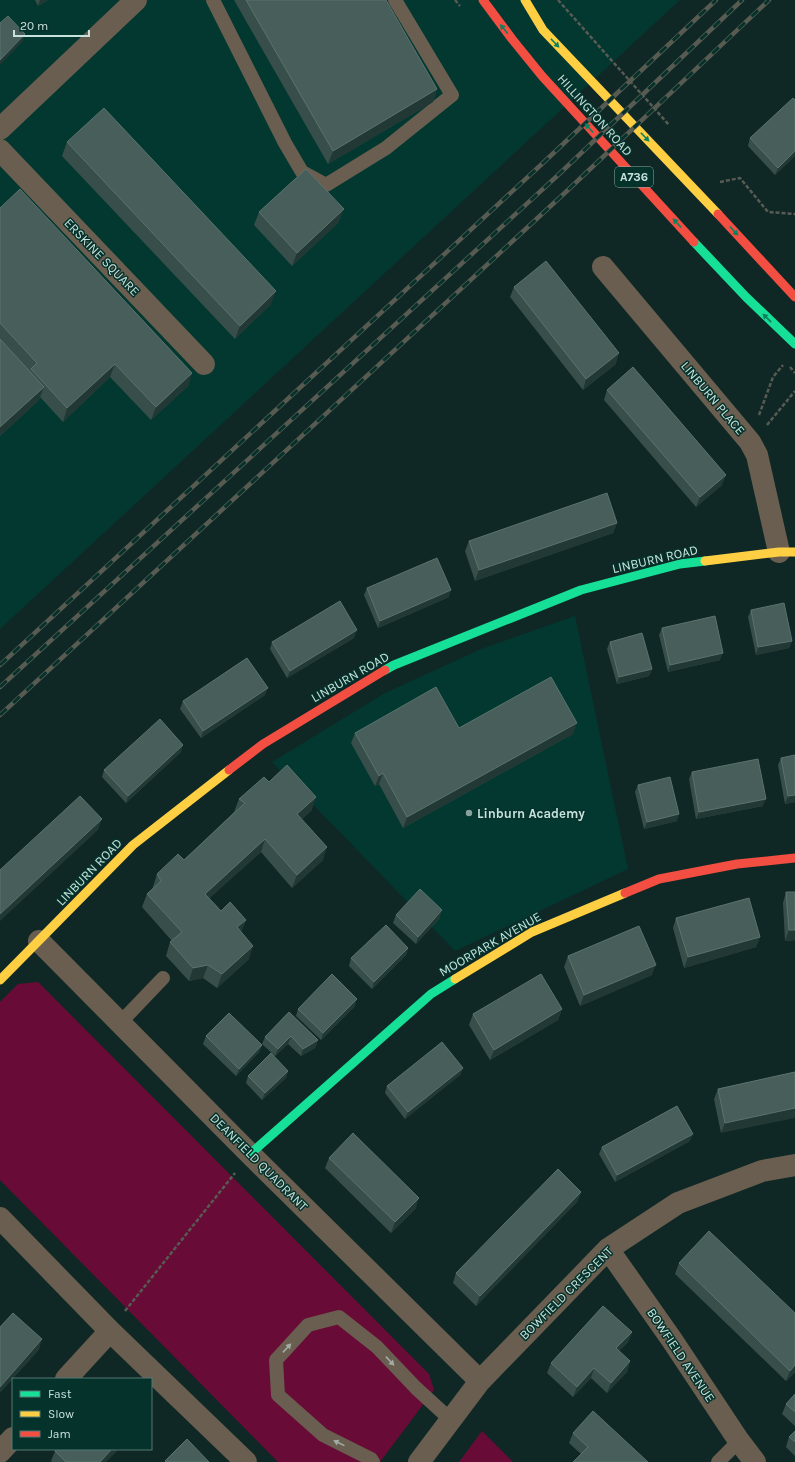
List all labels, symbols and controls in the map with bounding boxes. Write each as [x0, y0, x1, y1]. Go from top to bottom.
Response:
scale bar [14, 12, 89, 38]
text: 20 m [20, 19, 48, 33]
one-way arrow [500, 24, 509, 35]
one-way arrow [550, 38, 560, 48]
street label: HILLINGTON ROAD [554, 71, 636, 159]
one-way arrow [585, 122, 594, 133]
one-way arrow [640, 132, 650, 142]
road number: A736 [615, 167, 653, 187]
street label: ERSKINE SQUARE [61, 215, 143, 299]
one-way arrow [673, 219, 682, 228]
one-way arrow [730, 226, 739, 237]
one-way arrow [762, 313, 772, 322]
street label: LINBURN PLACE [678, 358, 748, 438]
street label: LINBURN ROAD [611, 542, 699, 576]
street label: LINBURN ROAD [308, 649, 392, 705]
place label: Linburn Academy [477, 806, 585, 821]
marker: Linburn Academy [464, 808, 474, 818]
street label: LINBURN ROAD [53, 835, 125, 909]
street label: MOORPARK AVENUE [436, 909, 544, 979]
street label: DEANFIELD QUADRANT [207, 1110, 311, 1214]
street label: BOWFIELD CRESCENT [516, 1243, 616, 1343]
street label: BOWFIELD AVENUE [644, 1305, 718, 1405]
one-way arrow [282, 1343, 292, 1353]
one-way arrow [385, 1356, 395, 1366]
legend [12, 1378, 152, 1450]
text: Fast [48, 1387, 72, 1401]
text: Slow [48, 1407, 74, 1421]
text: Jam [48, 1427, 71, 1441]
one-way arrow [334, 1440, 345, 1446]

